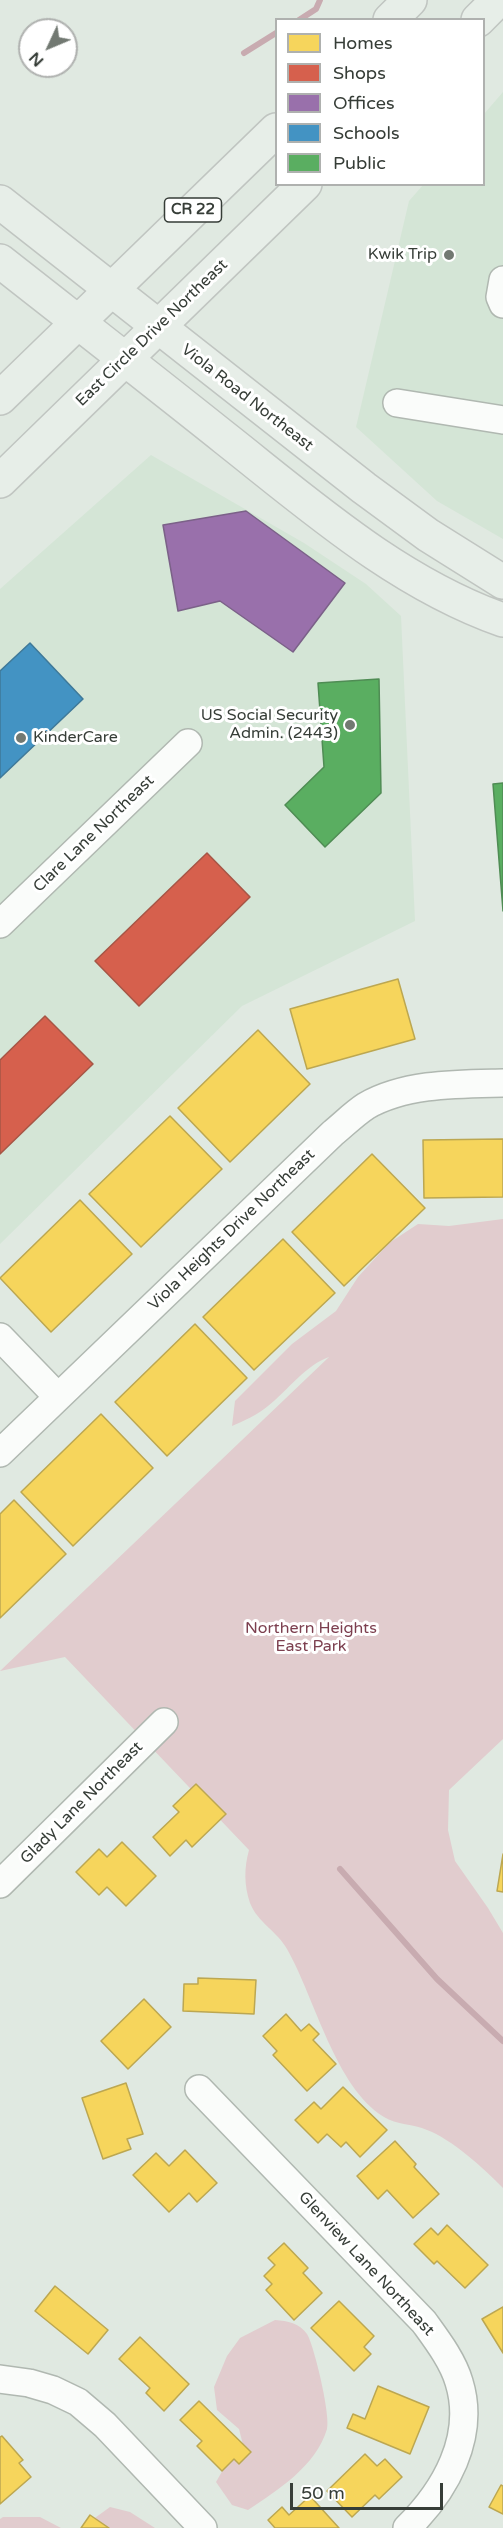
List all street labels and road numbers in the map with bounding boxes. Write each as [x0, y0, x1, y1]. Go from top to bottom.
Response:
road number: CR 22 [164, 198, 222, 222]
street label: East Circle Drive Northeast [72, 255, 232, 411]
street label: Viola Road Northeast [177, 340, 317, 456]
street label: Clare Lane Northeast [30, 771, 158, 897]
street label: Viola Heights Drive Northeast [145, 1145, 319, 1315]
street label: Glady Lane Northeast [17, 1738, 147, 1868]
street label: Glenview Lane Northeast [294, 2188, 438, 2340]

